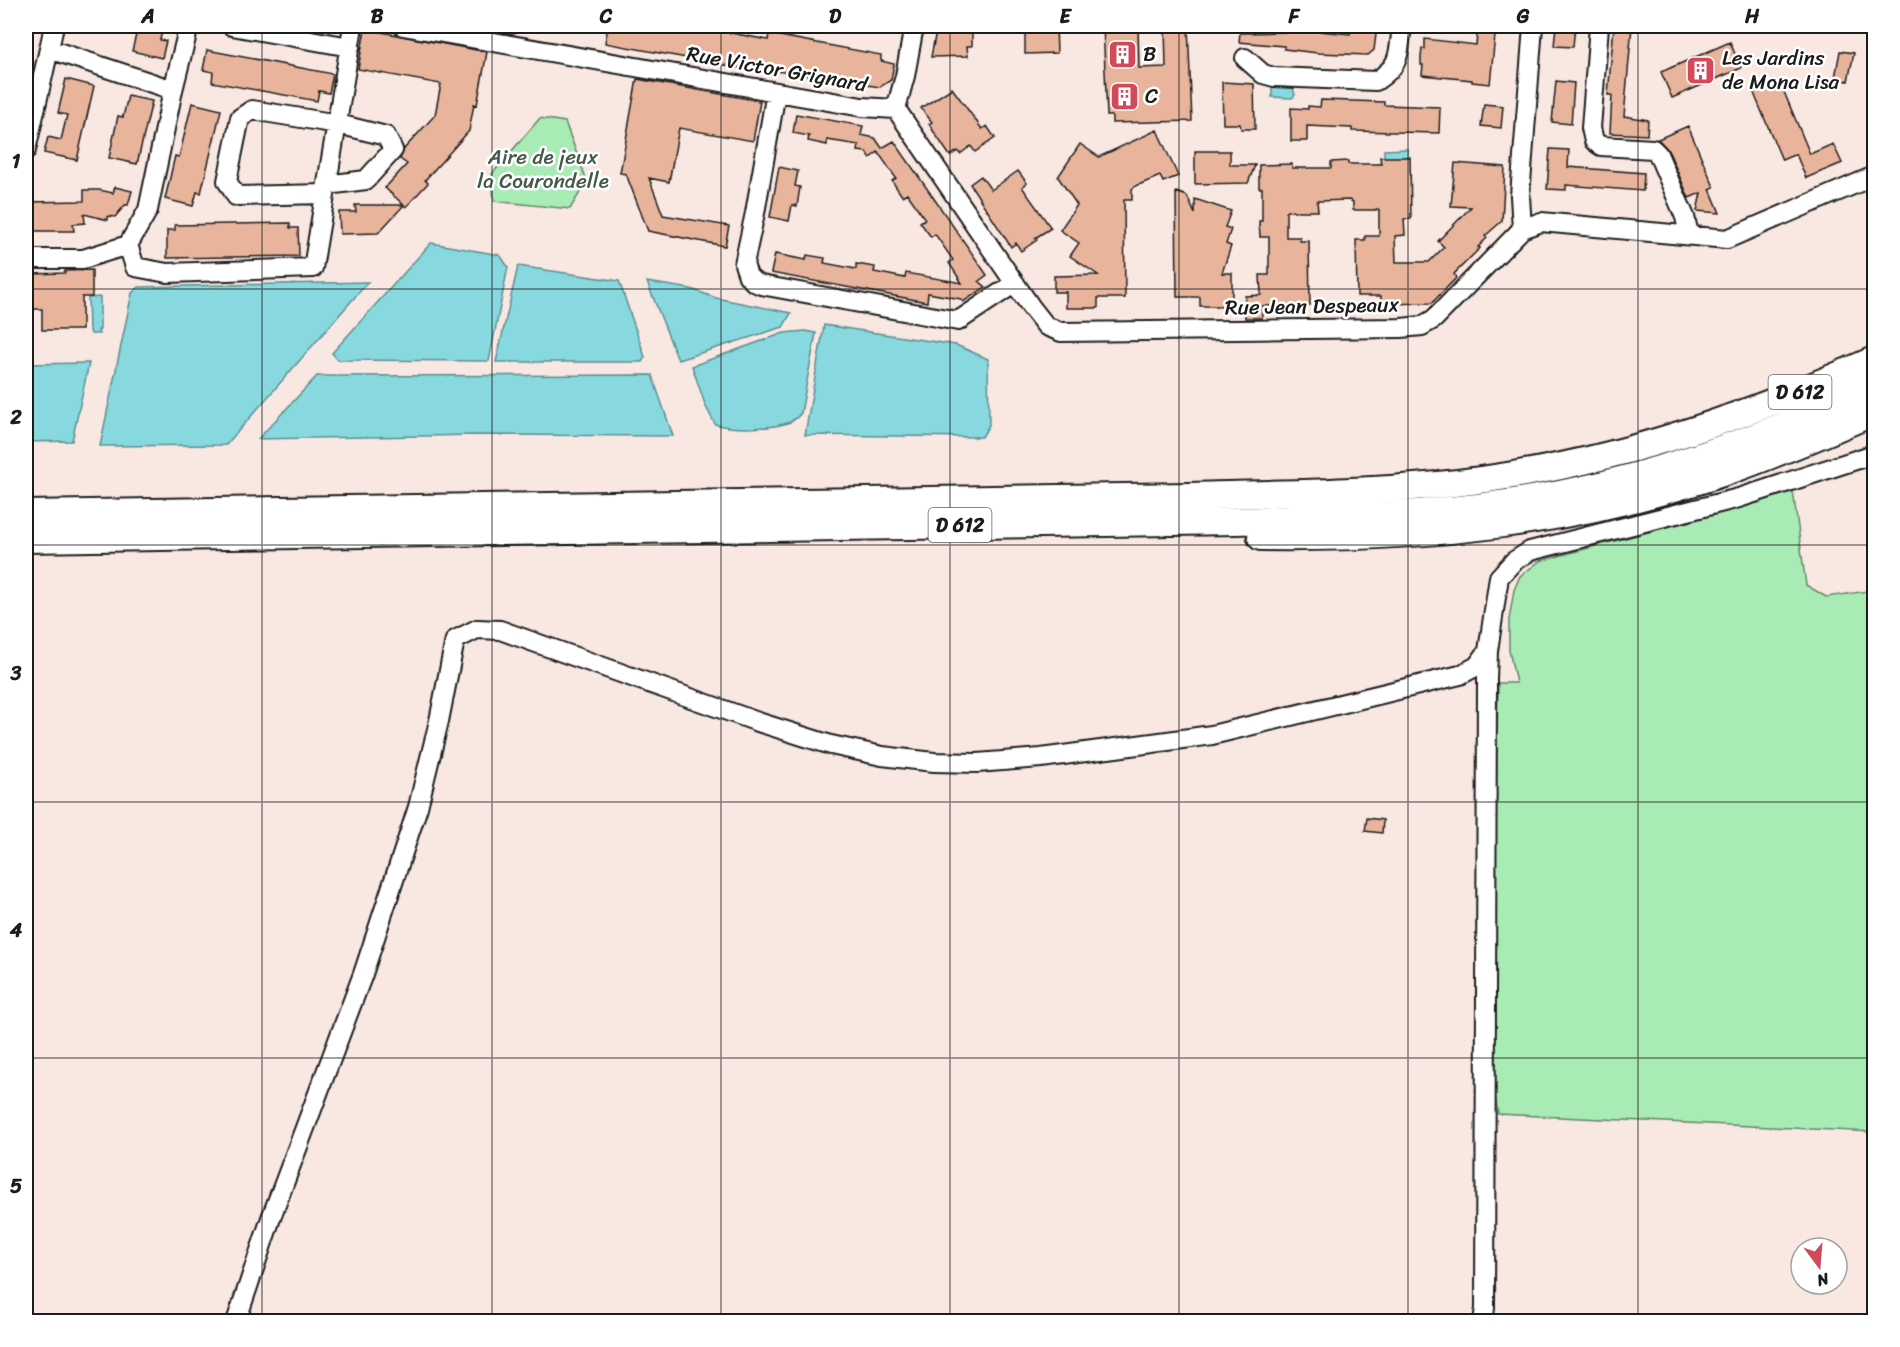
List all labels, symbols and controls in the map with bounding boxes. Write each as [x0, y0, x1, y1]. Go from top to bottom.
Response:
text: A [140, 0, 155, 34]
text: B [371, 0, 384, 34]
text: C [599, 0, 613, 34]
text: D [829, 0, 842, 34]
text: E [1059, 0, 1072, 34]
text: F [1288, 0, 1301, 34]
text: G [1516, 0, 1530, 34]
text: H [1744, 0, 1760, 34]
street label: Rue Victor Grignard [684, 34, 872, 104]
place label: B [1143, 35, 1156, 73]
building icon: B [1106, 38, 1138, 70]
place label: Les Jardins de Mona Lisa [1722, 39, 1840, 101]
building icon: Les Jardins de Mona Lisa [1685, 54, 1717, 86]
place label: C [1145, 77, 1158, 115]
building icon: C [1108, 80, 1140, 112]
park label: Aire de jeux la Courondelle [477, 138, 609, 200]
text: 1 [12, 144, 21, 179]
street label: Rue Jean Despeaux [1225, 285, 1400, 327]
road number: D 612 [1768, 375, 1832, 409]
text: 2 [9, 400, 22, 435]
road number: D 612 [928, 508, 992, 542]
text: 3 [10, 656, 22, 691]
text: 4 [9, 913, 23, 948]
text: 5 [10, 1169, 22, 1204]
north arrow [1789, 1236, 1849, 1296]
text: N [1813, 1264, 1833, 1296]

